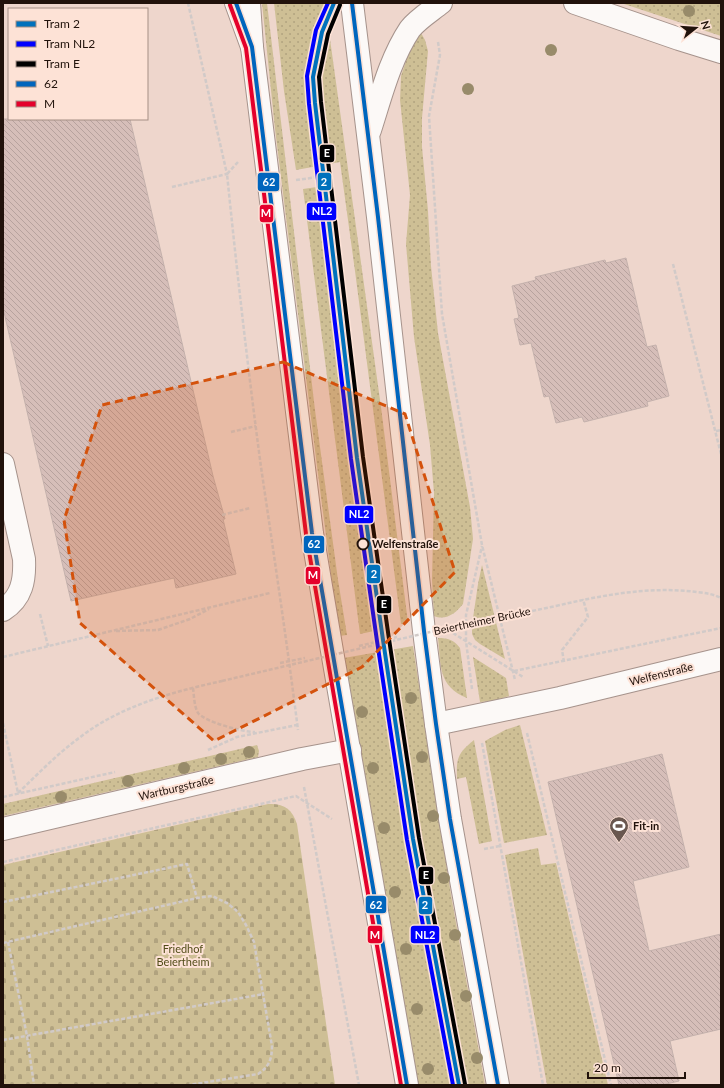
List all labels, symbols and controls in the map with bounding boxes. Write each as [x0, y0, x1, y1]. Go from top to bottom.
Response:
legend [8, 8, 148, 120]
north arrow [676, 8, 716, 48]
text: Tram 2 [44, 16, 80, 31]
text: N [699, 19, 713, 31]
text: Tram NL2 [44, 36, 95, 51]
text: Tram E [44, 56, 80, 71]
text: 62 [44, 76, 58, 91]
text: M [44, 96, 55, 111]
line badge: E [319, 144, 335, 163]
text: E [324, 146, 330, 159]
line badge: 62 [257, 172, 280, 192]
line badge: 2 [317, 172, 332, 191]
text: 62 [263, 175, 275, 188]
text: 2 [321, 175, 327, 188]
line badge: NL2 [306, 202, 337, 221]
line badge: M [259, 204, 274, 223]
text: NL2 [312, 204, 332, 217]
text: M [261, 206, 271, 219]
line badge: NL2 [344, 505, 374, 524]
text: NL2 [349, 507, 369, 520]
line badge: 62 [303, 535, 325, 554]
text: 62 [308, 537, 320, 550]
marker: Welfenstraße [356, 537, 370, 551]
place label: Welfenstraße [372, 537, 439, 550]
line badge: 2 [366, 564, 381, 584]
line badge: M [305, 566, 321, 585]
text: 2 [371, 567, 377, 580]
text: M [308, 568, 318, 581]
line badge: E [376, 595, 392, 614]
text: E [381, 597, 387, 610]
street label: Beiertheimer Brücke [432, 604, 532, 637]
street label: Welfenstraße [628, 659, 694, 688]
street label: Wartburgstraße [137, 773, 215, 802]
sports icon: Fit-in [608, 815, 630, 843]
place label: Fit-in [633, 819, 659, 832]
line badge: E [418, 866, 434, 885]
text: E [423, 868, 429, 881]
line badge: 62 [365, 895, 387, 914]
line badge: 2 [418, 896, 433, 915]
text: 62 [370, 898, 382, 911]
text: 2 [422, 898, 428, 911]
line badge: M [367, 925, 383, 944]
line badge: NL2 [410, 925, 440, 944]
text: M [370, 928, 380, 941]
text: NL2 [415, 928, 435, 941]
park label: Friedhof Beiertheim [157, 942, 209, 968]
scale bar [588, 1054, 685, 1080]
text: 20 m [594, 1060, 621, 1075]

